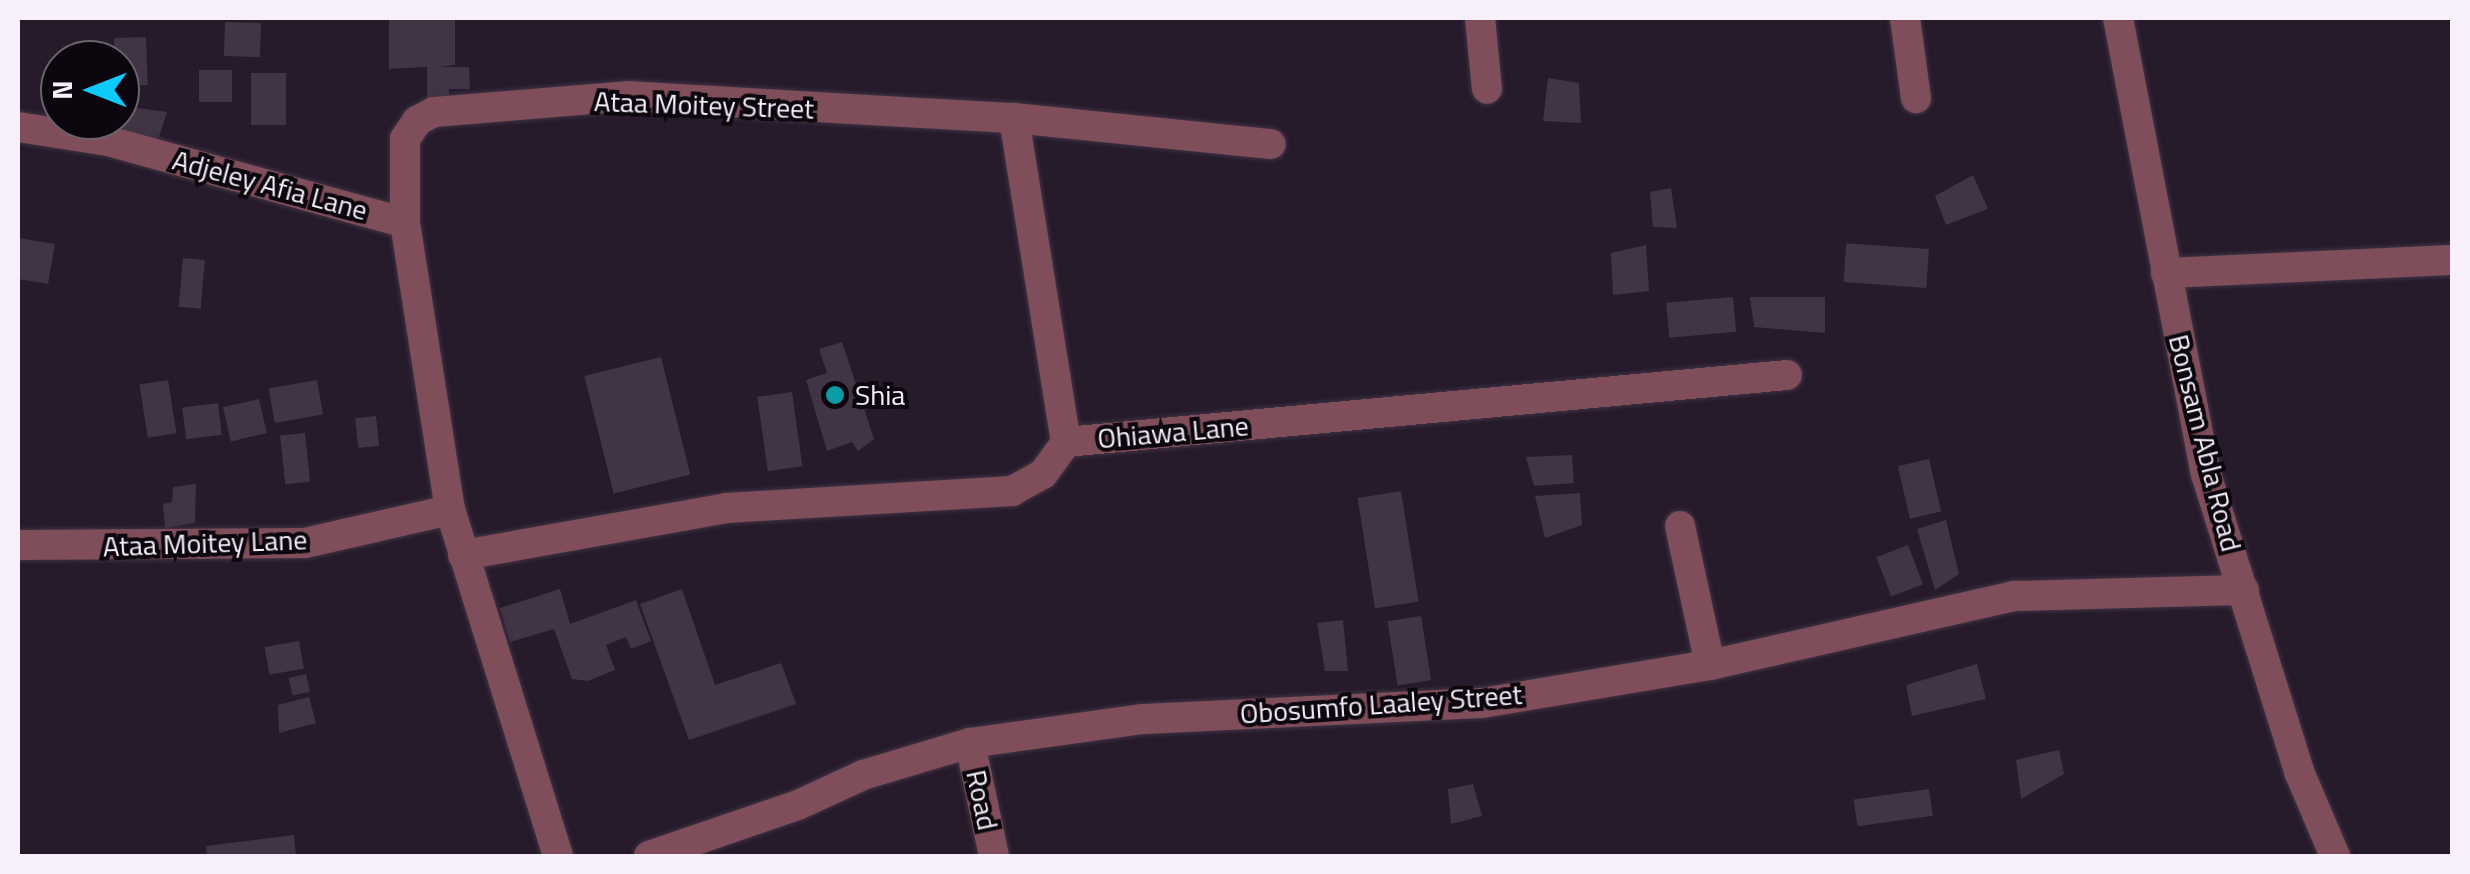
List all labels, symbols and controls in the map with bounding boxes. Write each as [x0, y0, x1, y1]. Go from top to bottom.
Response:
north arrow [40, 40, 140, 140]
text: N [40, 80, 83, 100]
street label: Ataa Moitey Street [593, 84, 815, 126]
street label: Adjeley Afia Lane [169, 143, 371, 227]
street label: Bonsam Abla Road [2162, 331, 2248, 555]
place label: Shia [855, 378, 905, 412]
marker: Shia [824, 384, 846, 406]
street label: Ohiawa Lane [1096, 409, 1250, 455]
street label: Ataa Moitey Lane [102, 523, 308, 563]
street label: Obosumfo Laaley Street [1239, 677, 1523, 731]
street label: Road [959, 767, 1005, 833]

